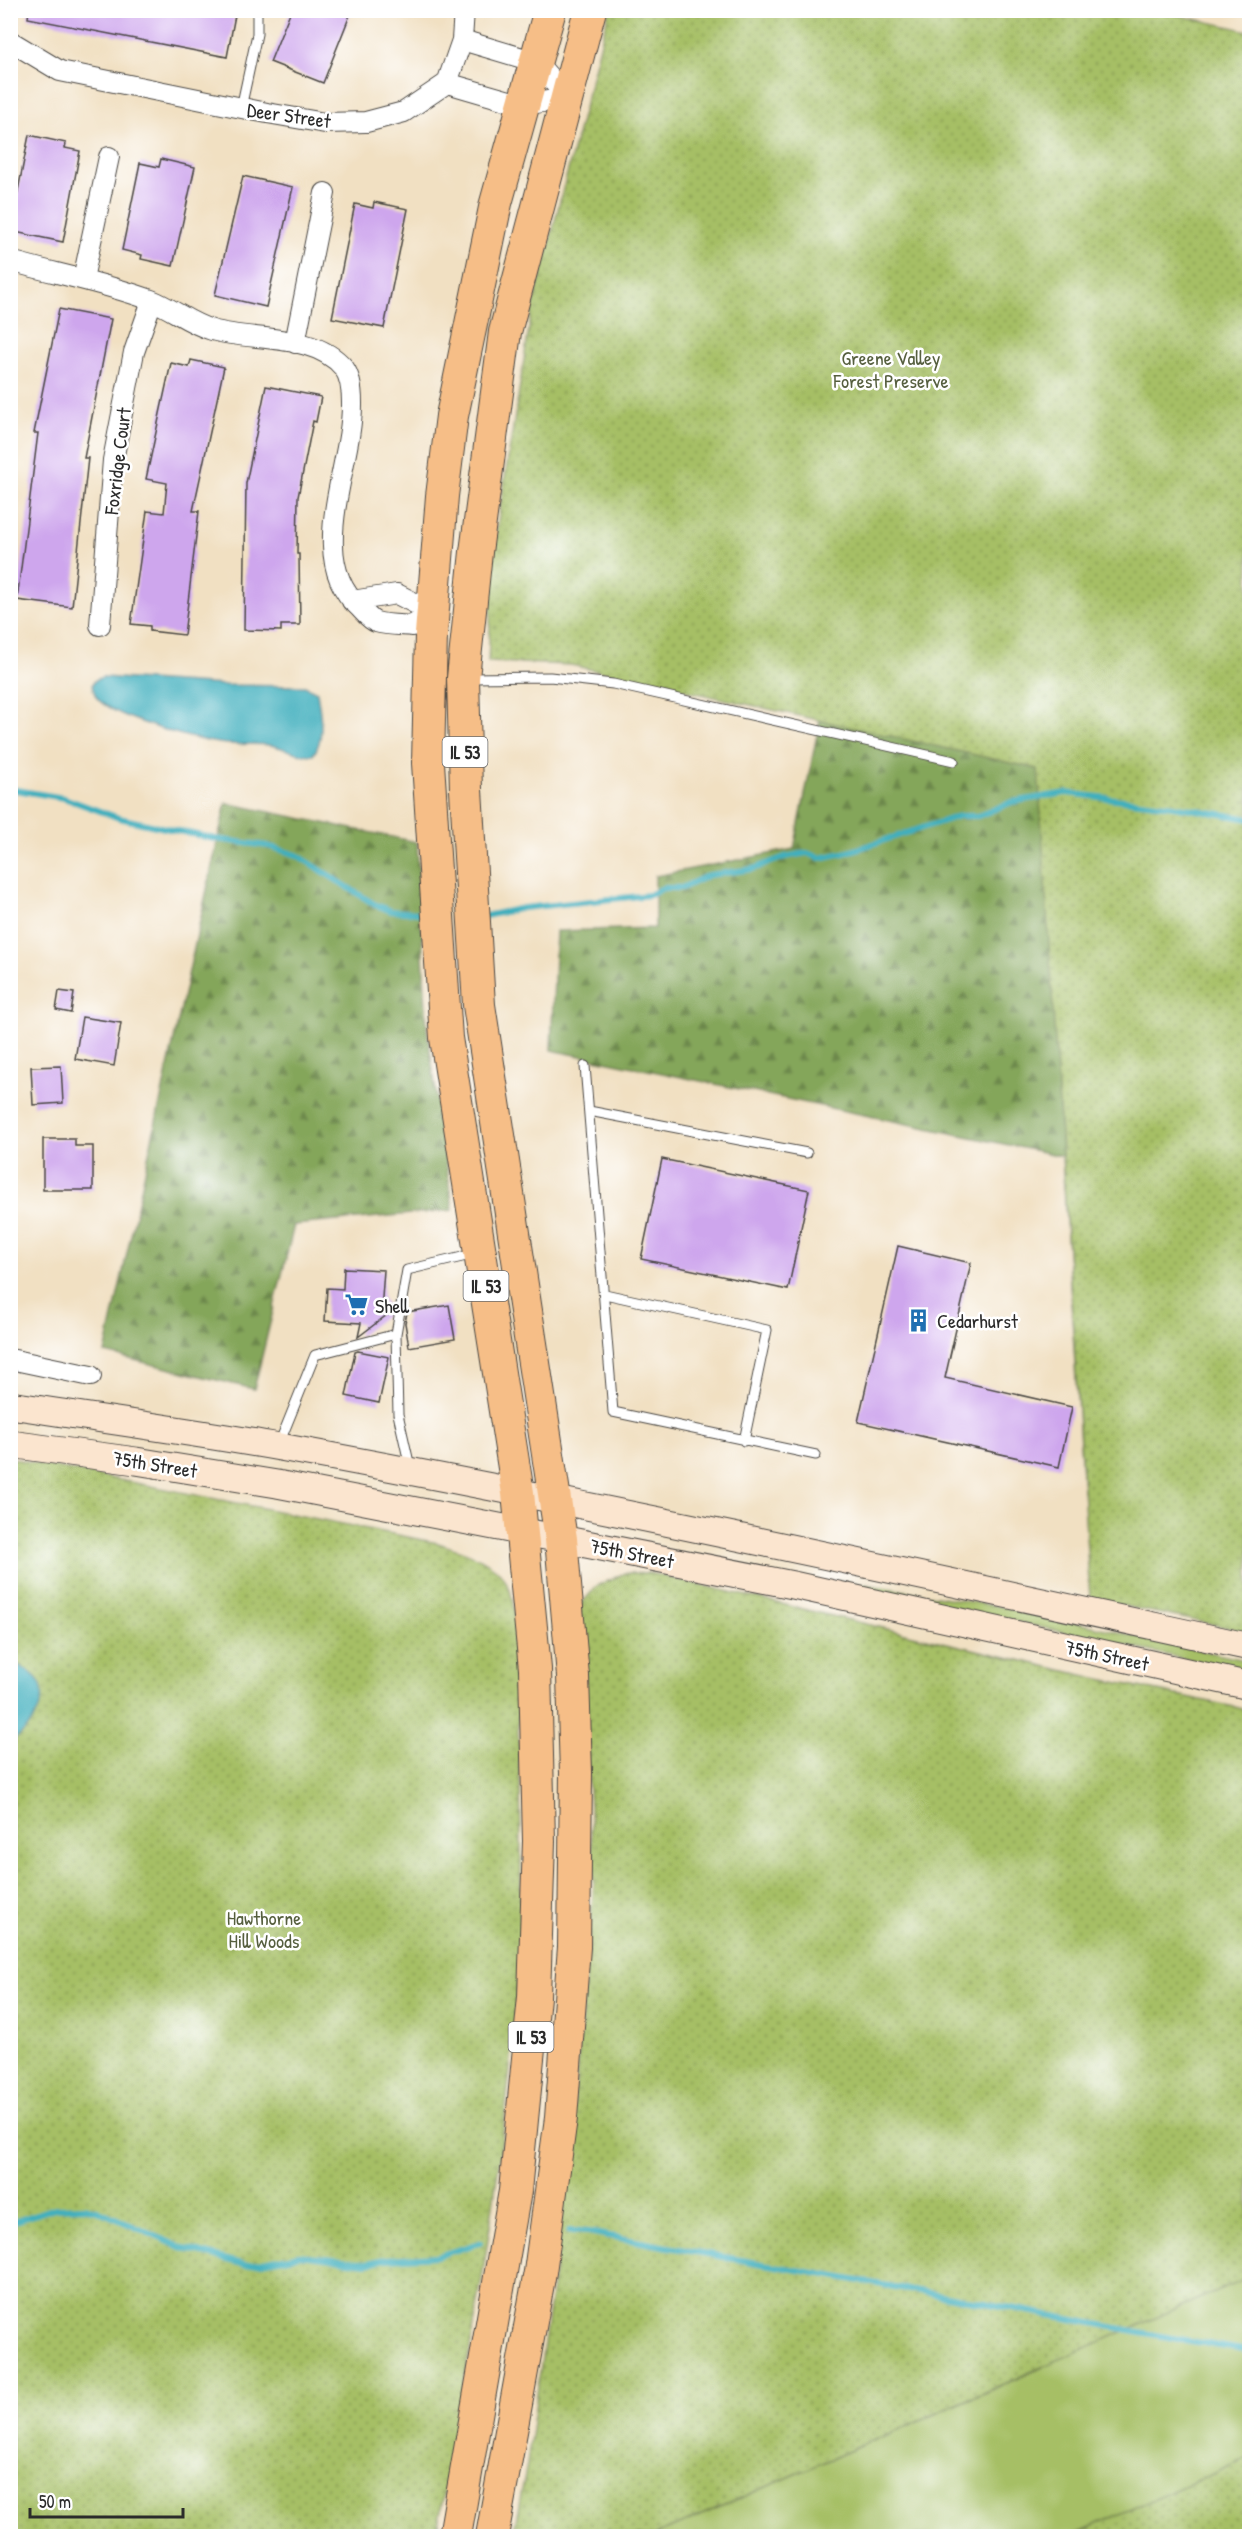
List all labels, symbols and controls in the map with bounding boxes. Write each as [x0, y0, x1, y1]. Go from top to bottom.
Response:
street label: Deer Street [245, 96, 334, 134]
park label: Greene Valley Forest Preserve [833, 344, 949, 394]
street label: Foxridge Court [97, 405, 137, 517]
road number: IL 53 [442, 737, 488, 767]
road number: IL 53 [464, 1271, 508, 1301]
supermarket icon: Shell [344, 1292, 370, 1318]
place label: Shell [375, 1292, 410, 1319]
building icon: Cedarhurst [906, 1307, 932, 1333]
place label: Cedarhurst [937, 1307, 1019, 1334]
street label: 75th Street [111, 1444, 200, 1484]
street label: 75th Street [588, 1532, 677, 1575]
street label: 75th Street [1063, 1633, 1152, 1677]
park label: Hawthorne Hill Woods [227, 1904, 301, 1954]
road number: IL 53 [508, 2022, 554, 2052]
scale bar [30, 2481, 183, 2519]
text: 50 m [39, 2489, 71, 2514]

